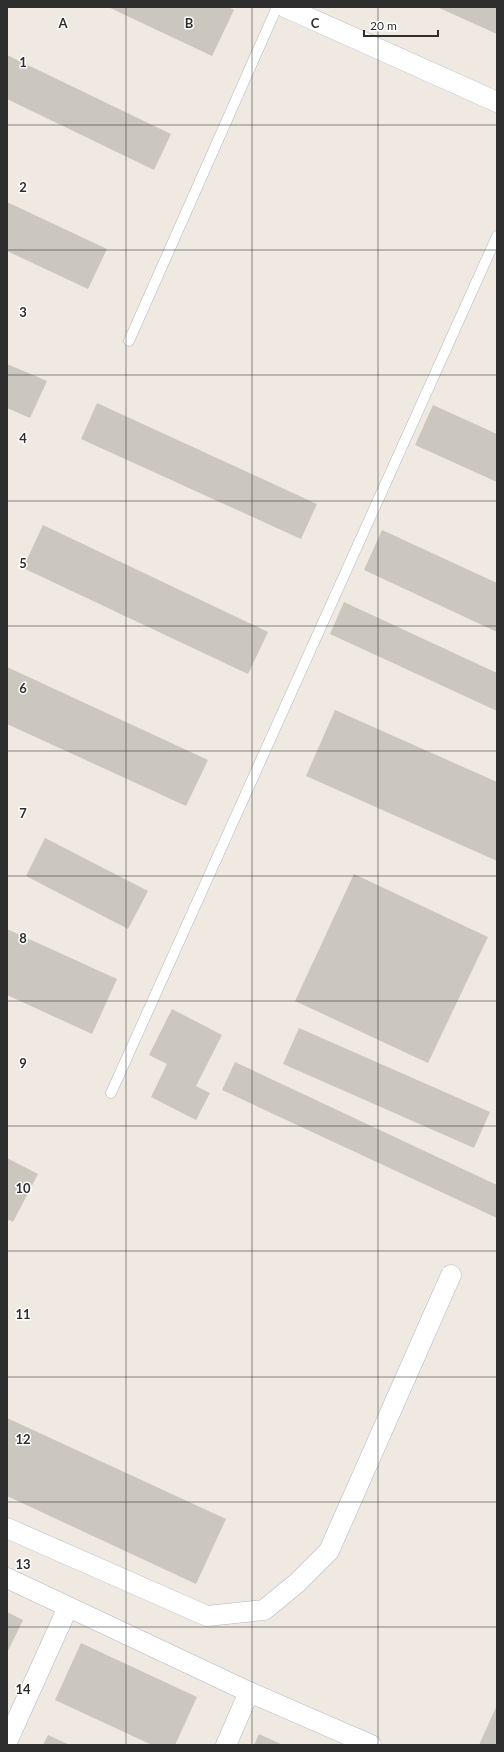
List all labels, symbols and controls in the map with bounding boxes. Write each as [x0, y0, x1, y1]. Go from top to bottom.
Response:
scale bar [364, 12, 438, 38]
text: A [57, 15, 68, 31]
text: B [185, 15, 194, 31]
text: C [311, 15, 320, 31]
text: 20 m [370, 18, 397, 33]
text: 1 [19, 54, 27, 70]
text: 2 [19, 179, 27, 195]
text: 3 [19, 304, 27, 320]
text: 4 [19, 430, 27, 446]
text: 5 [19, 555, 27, 571]
text: 6 [19, 680, 27, 696]
text: 7 [19, 805, 27, 821]
text: 8 [19, 930, 27, 946]
text: 9 [19, 1055, 27, 1071]
text: 10 [15, 1180, 31, 1196]
text: 11 [15, 1306, 31, 1322]
text: 12 [15, 1431, 31, 1447]
text: 13 [15, 1556, 31, 1572]
text: 14 [15, 1681, 31, 1697]

